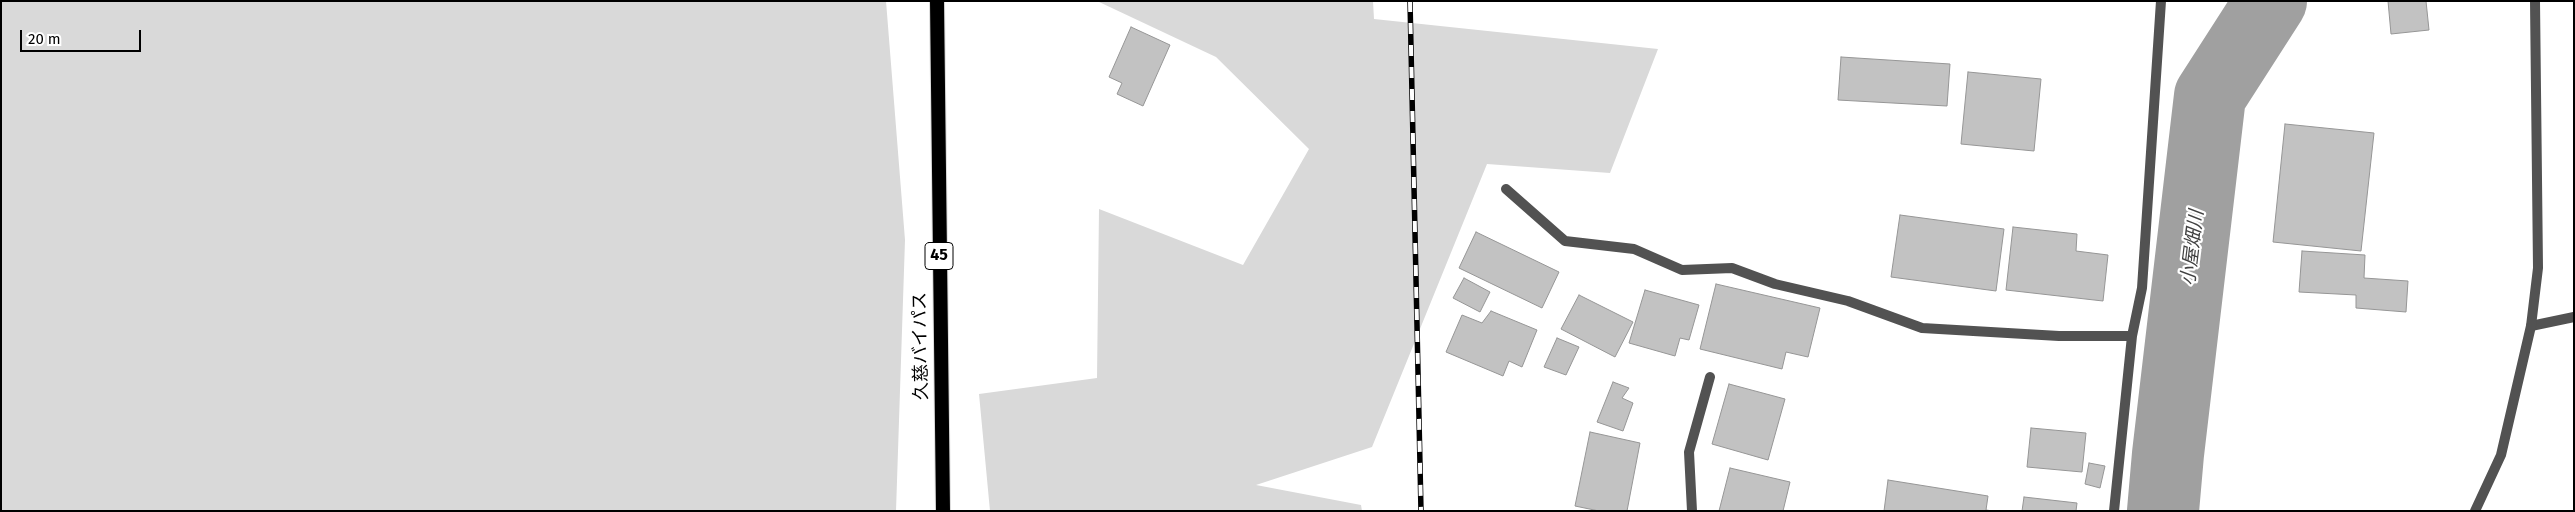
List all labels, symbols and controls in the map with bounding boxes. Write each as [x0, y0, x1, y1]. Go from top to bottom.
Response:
scale bar [22, 20, 144, 52]
text: 20 m [28, 30, 61, 48]
water label: 小屋畑川 [2177, 209, 2209, 287]
road number: 45 [925, 242, 953, 270]
street label: 久慈バイパス [909, 292, 933, 400]

